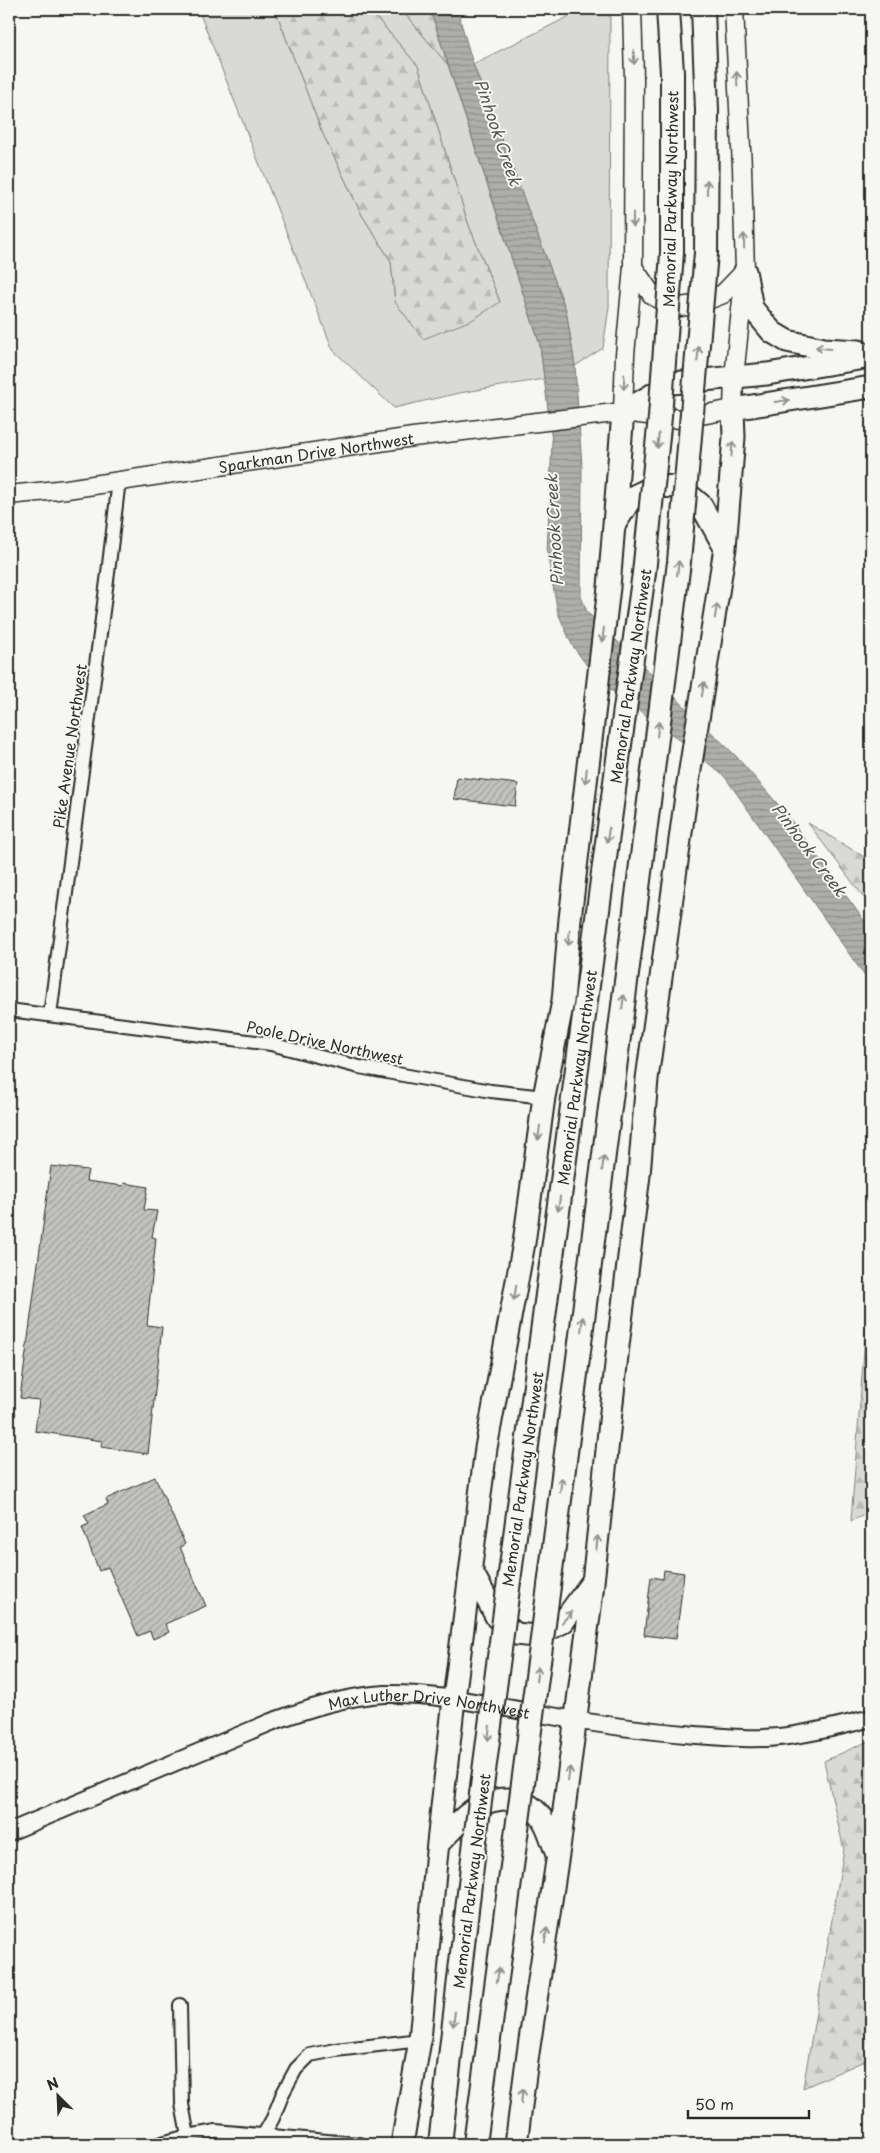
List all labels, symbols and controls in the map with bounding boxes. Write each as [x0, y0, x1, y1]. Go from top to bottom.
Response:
one-way arrow [629, 49, 638, 65]
one-way arrow [733, 71, 742, 87]
water label: Pinhook Creek [469, 75, 529, 190]
street label: Memorial Parkway Northwest [657, 90, 683, 308]
one-way arrow [702, 179, 711, 195]
one-way arrow [628, 212, 638, 228]
one-way arrow [739, 233, 749, 250]
one-way arrow [815, 343, 831, 353]
one-way arrow [693, 346, 702, 362]
one-way arrow [620, 374, 629, 390]
one-way arrow [773, 396, 789, 406]
street label: Sparkman Drive Northwest [217, 426, 415, 478]
one-way arrow [653, 433, 662, 449]
one-way arrow [728, 442, 737, 458]
water label: Pinhook Creek [538, 472, 568, 586]
one-way arrow [673, 560, 683, 576]
street label: Memorial Parkway Northwest [604, 567, 656, 785]
one-way arrow [711, 603, 721, 619]
one-way arrow [598, 627, 608, 643]
street label: Pike Avenue Northwest [46, 662, 92, 830]
one-way arrow [699, 682, 709, 698]
one-way arrow [653, 722, 663, 738]
one-way arrow [581, 768, 591, 784]
water label: Pinhook Creek [767, 797, 854, 902]
one-way arrow [603, 826, 613, 842]
one-way arrow [564, 929, 573, 945]
street label: Memorial Parkway Northwest [550, 968, 601, 1186]
one-way arrow [618, 994, 628, 1010]
street label: Poole Drive Northwest [244, 1014, 406, 1070]
one-way arrow [534, 1124, 544, 1140]
one-way arrow [598, 1155, 608, 1171]
one-way arrow [554, 1196, 564, 1212]
one-way arrow [510, 1285, 519, 1301]
one-way arrow [577, 1317, 587, 1333]
street label: Memorial Parkway Northwest [496, 1370, 548, 1588]
one-way arrow [557, 1478, 567, 1494]
one-way arrow [592, 1536, 602, 1552]
one-way arrow [561, 1610, 572, 1623]
one-way arrow [532, 1667, 542, 1683]
street label: Max Luther Drive Northwest [325, 1682, 532, 1723]
one-way arrow [484, 1725, 494, 1741]
one-way arrow [564, 1767, 574, 1783]
street label: Memorial Parkway Northwest [446, 1772, 496, 1990]
one-way arrow [541, 1927, 551, 1943]
one-way arrow [493, 1967, 503, 1983]
one-way arrow [449, 2011, 459, 2027]
north arrow [32, 2070, 82, 2120]
text: N [43, 2072, 62, 2096]
one-way arrow [518, 2088, 528, 2104]
scale bar [688, 2088, 809, 2120]
text: 50 m [695, 2092, 734, 2115]

